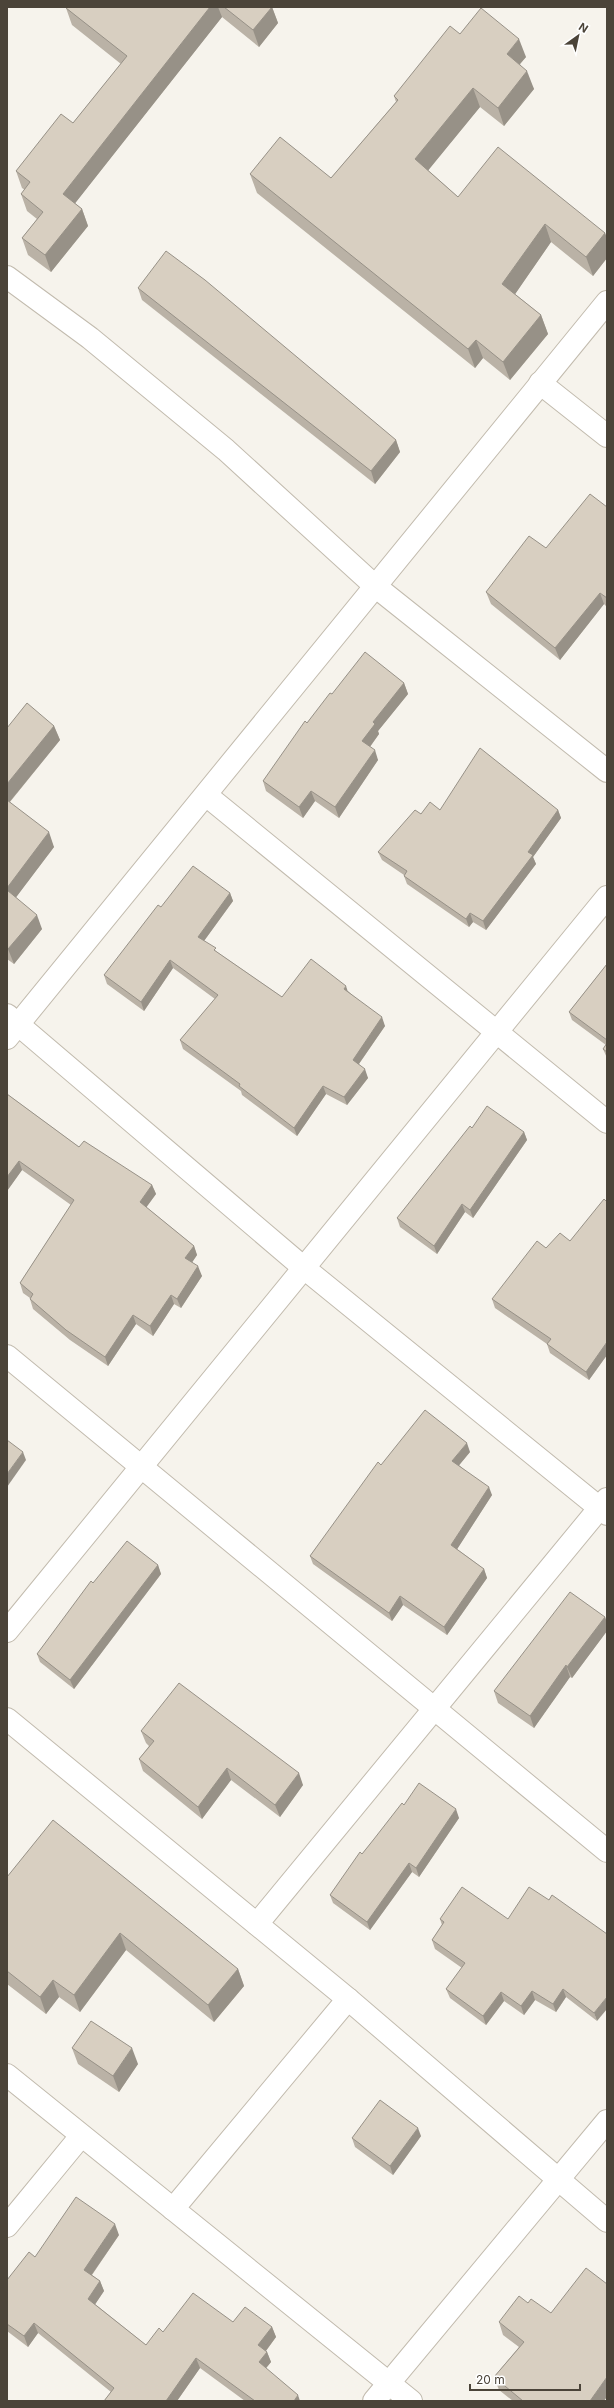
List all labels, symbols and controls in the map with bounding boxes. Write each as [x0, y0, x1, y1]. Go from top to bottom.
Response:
north arrow [558, 16, 598, 56]
text: N [576, 19, 591, 36]
scale bar [470, 2366, 580, 2392]
text: 20 m [476, 2372, 505, 2387]

